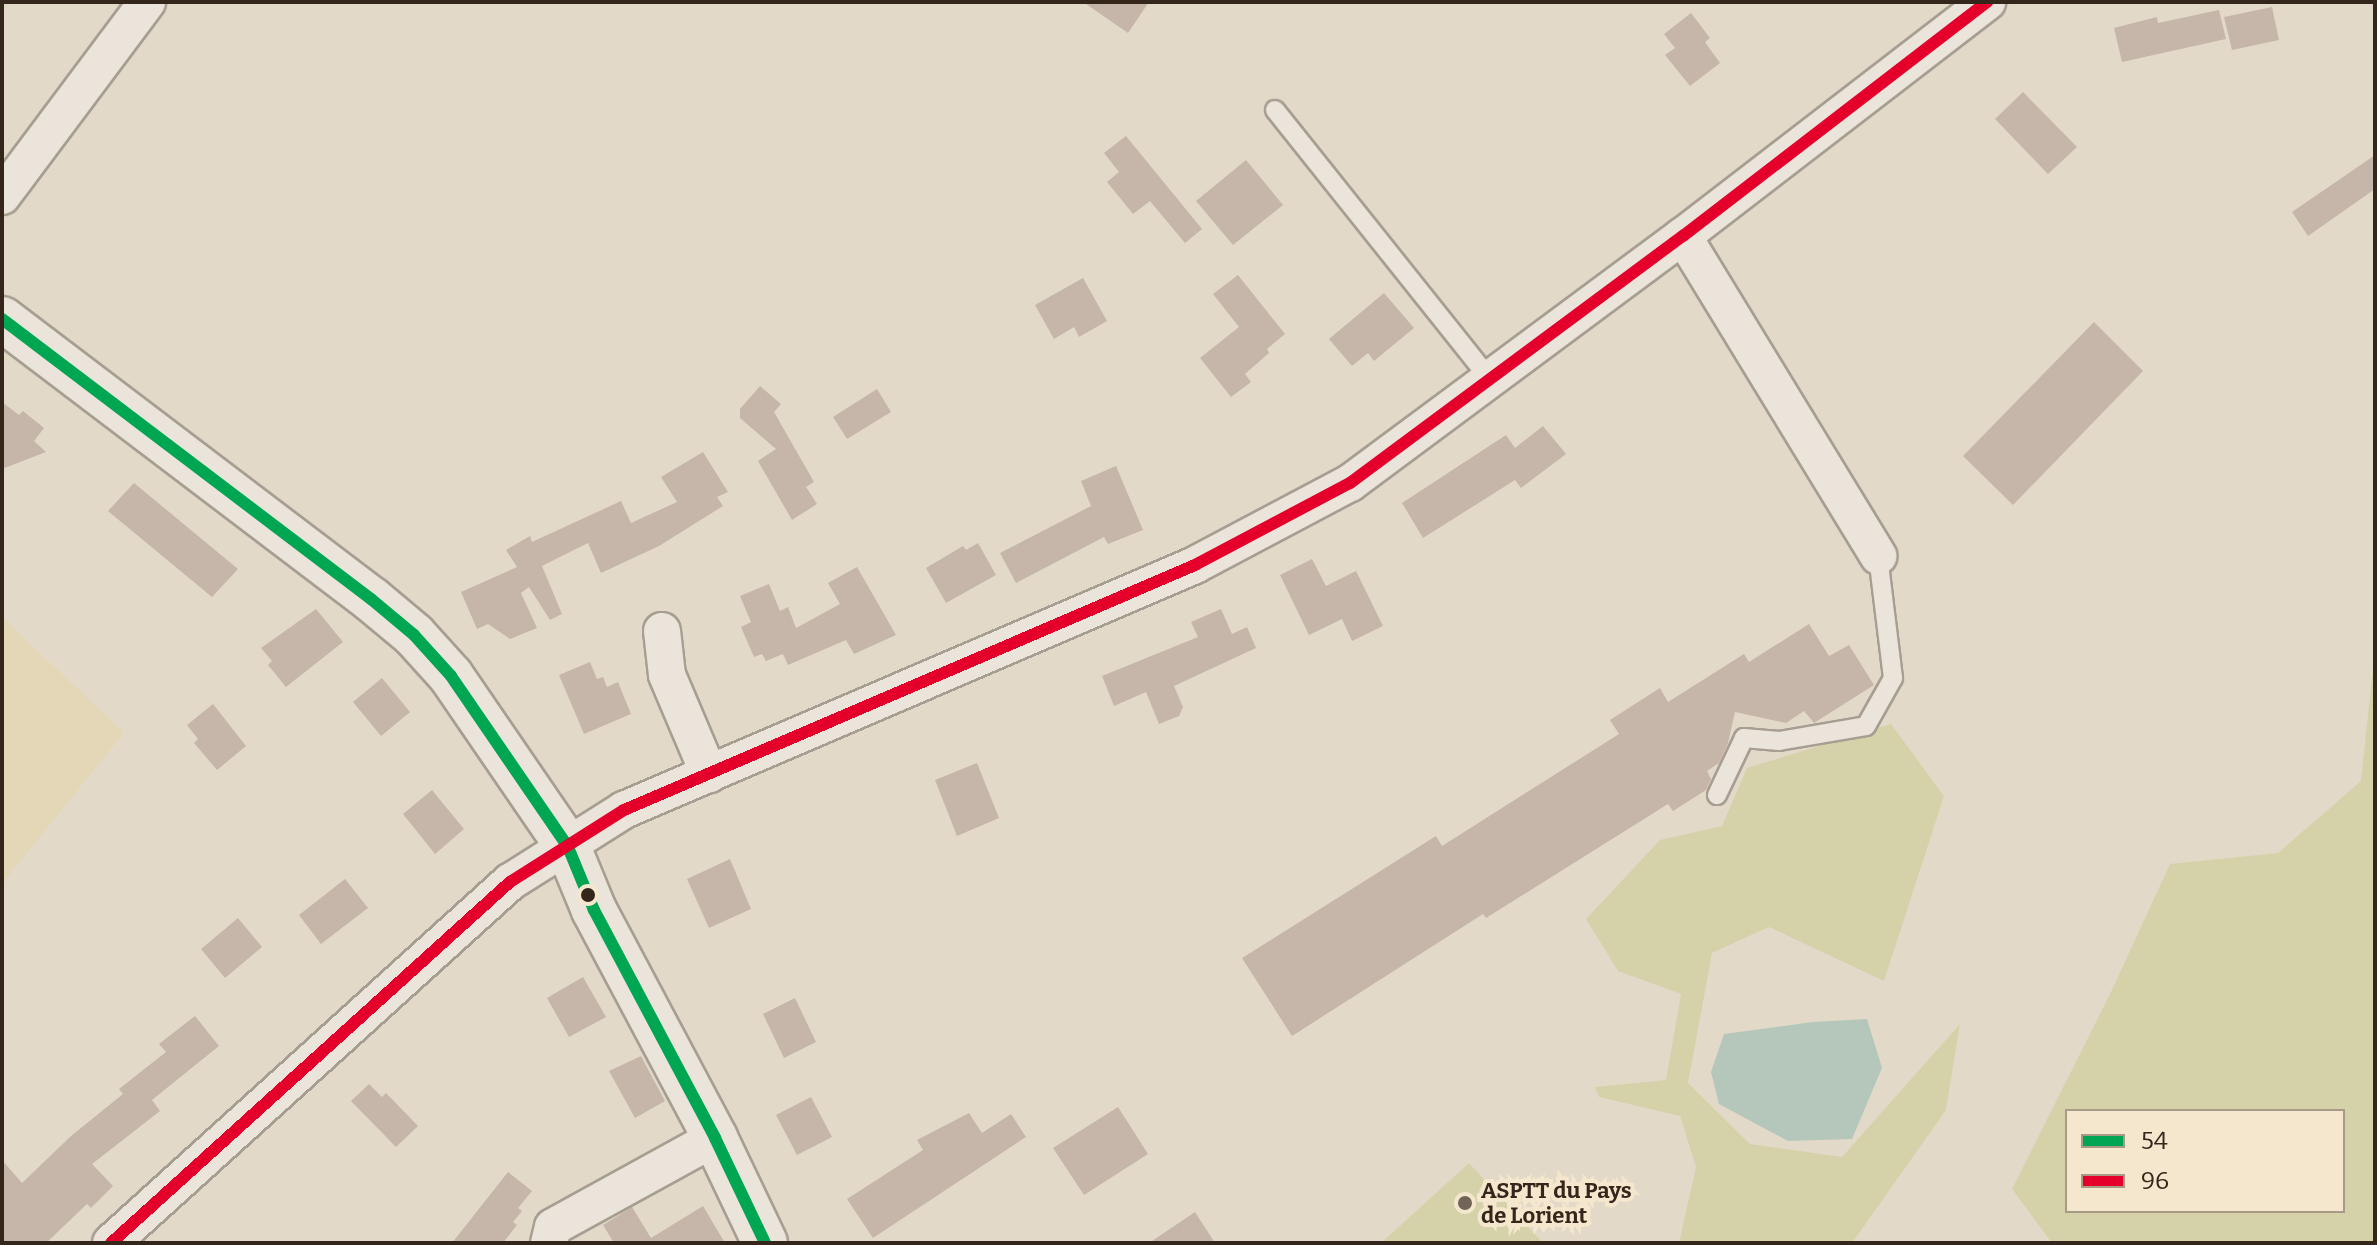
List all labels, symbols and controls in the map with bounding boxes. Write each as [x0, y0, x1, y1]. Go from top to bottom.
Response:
unlabelled marker [580, 887, 596, 903]
legend [2065, 1109, 2345, 1213]
text: 54 [2141, 1127, 2168, 1155]
text: 96 [2141, 1167, 2169, 1195]
place label: ASPTT du Pays de Lorient [1481, 1177, 1632, 1228]
marker: ASPTT du Pays de Lorient [1456, 1194, 1474, 1212]

